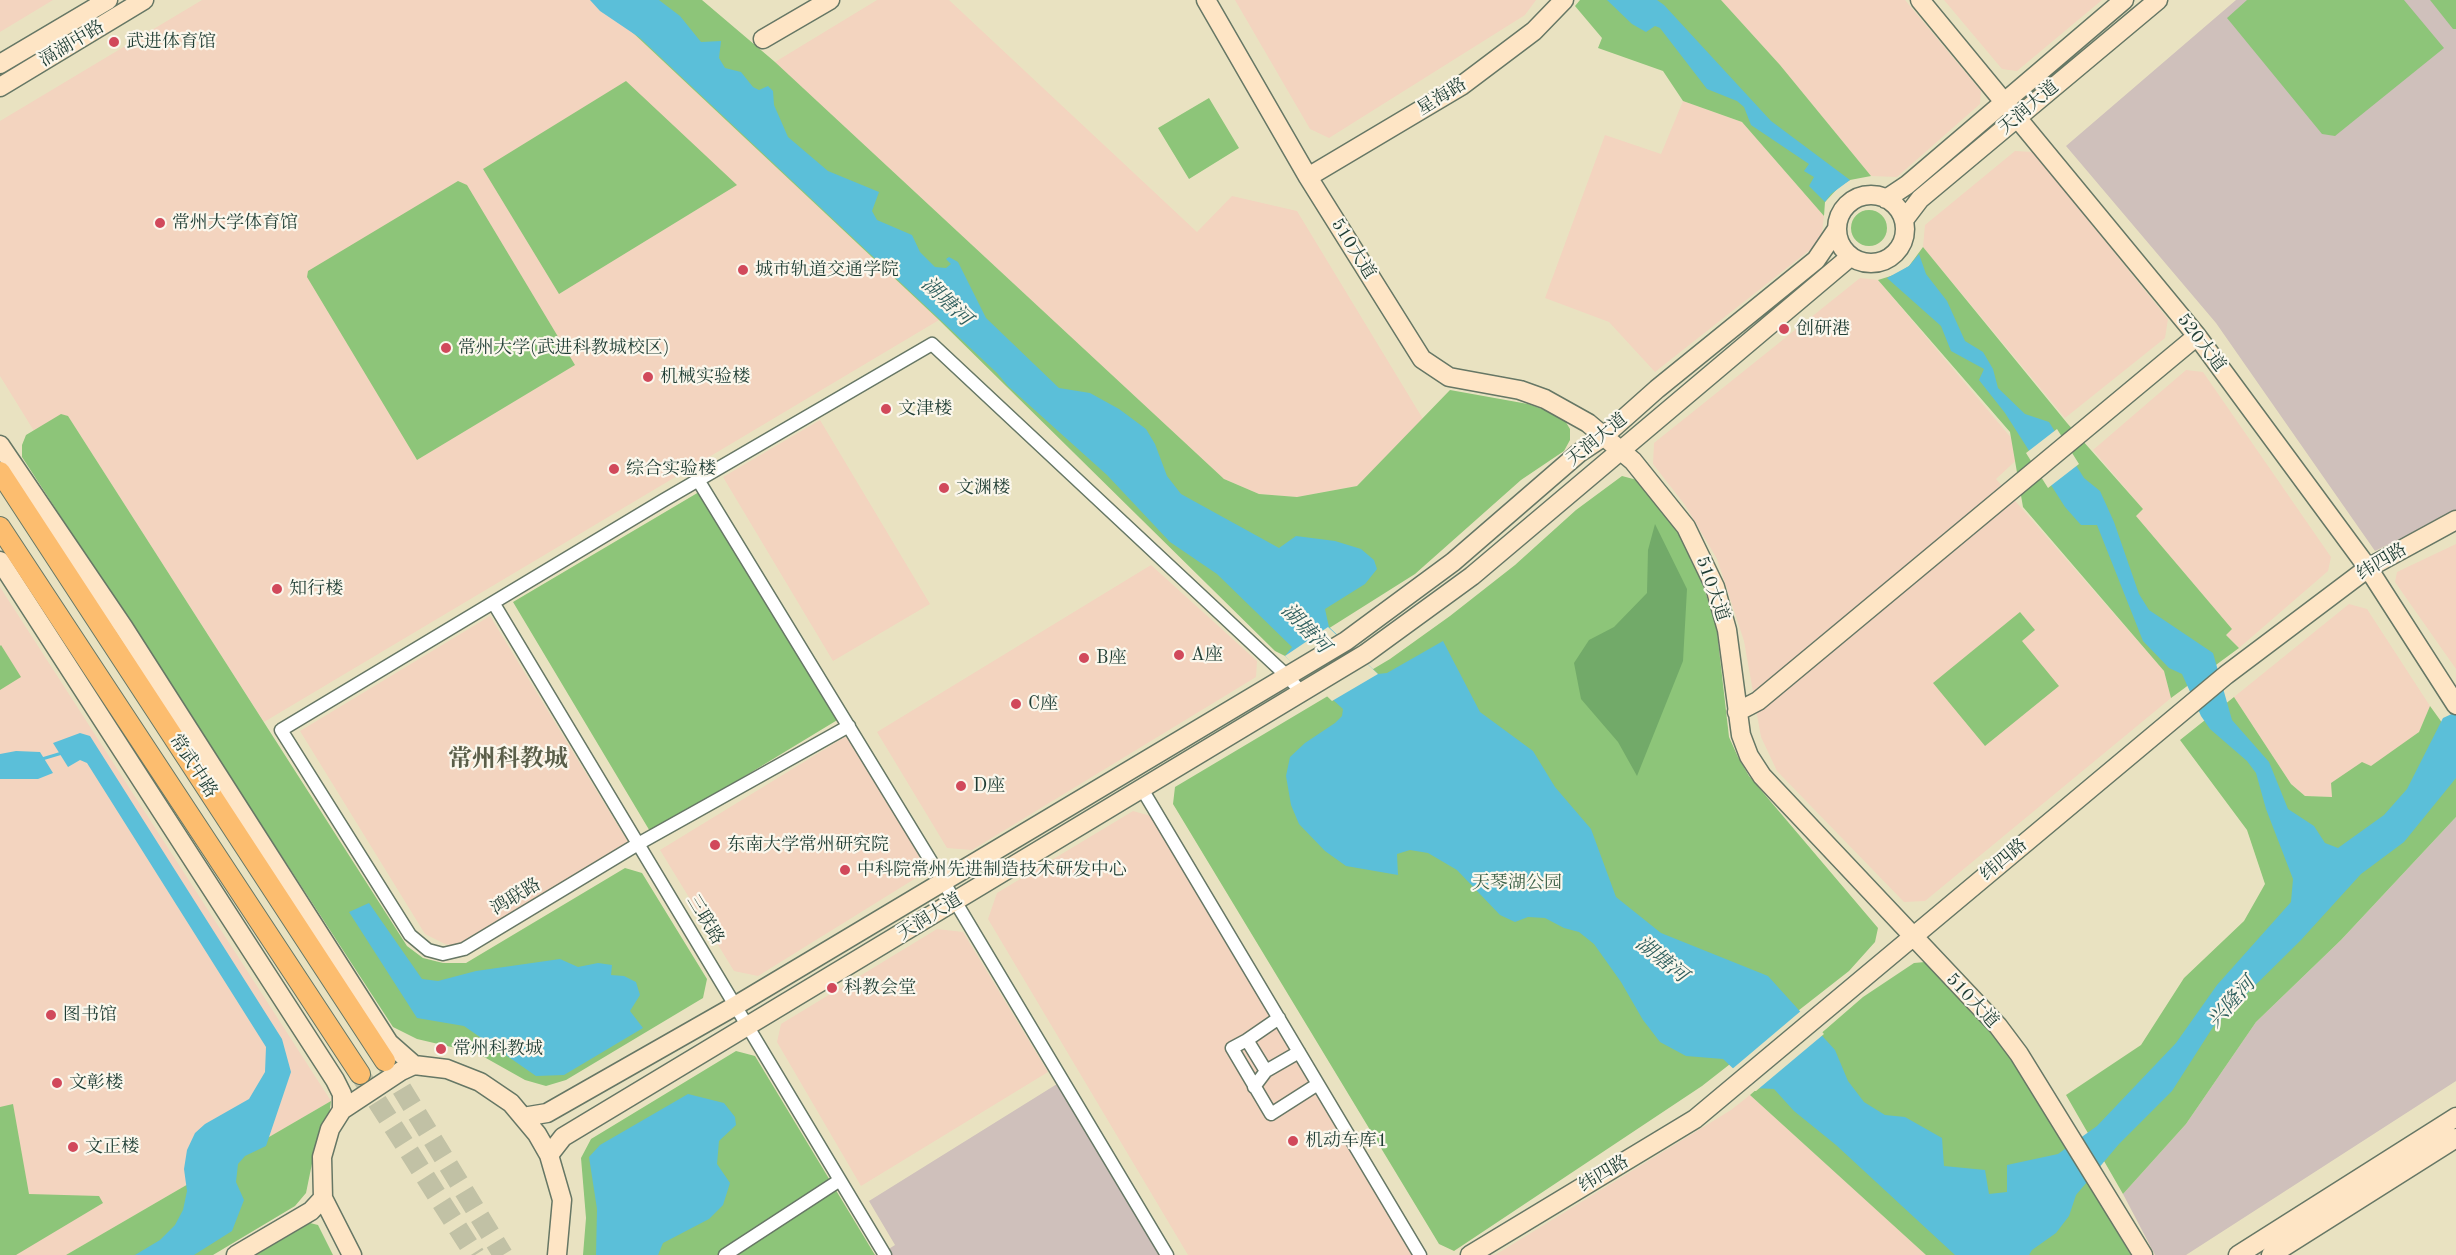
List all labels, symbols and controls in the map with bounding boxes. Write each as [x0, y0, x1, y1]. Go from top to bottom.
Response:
street label: 滆湖中路 [36, 16, 108, 72]
place label: 武进体育馆 [126, 31, 216, 53]
marker: 武进体育馆 [107, 35, 121, 49]
street label: 星海路 [1413, 74, 1471, 120]
street label: 天润大道 [1994, 77, 2064, 139]
place label: 常州大学体育馆 [172, 212, 298, 234]
street label: 510大道 [1326, 215, 1380, 283]
marker: 常州大学体育馆 [153, 216, 167, 230]
place label: 城市轨道交通学院 [755, 259, 899, 281]
marker: 城市轨道交通学院 [736, 263, 750, 277]
water label: 湖塘河 [916, 273, 976, 331]
street label: 520大道 [2172, 310, 2230, 376]
place label: 创研港 [1796, 318, 1850, 340]
marker: 创研港 [1777, 322, 1791, 336]
place label: 常州大学(武进科教城校区) [458, 337, 669, 359]
marker: 常州大学(武进科教城校区) [439, 341, 453, 355]
place label: 机械实验楼 [660, 366, 750, 388]
marker: 机械实验楼 [641, 370, 655, 384]
place label: 文津楼 [898, 398, 952, 420]
marker: 文津楼 [879, 402, 893, 416]
street label: 天润大道 [1562, 409, 1632, 471]
place label: 综合实验楼 [626, 458, 716, 480]
marker: 综合实验楼 [607, 462, 621, 476]
place label: 文渊楼 [956, 477, 1010, 499]
marker: 文渊楼 [937, 481, 951, 495]
street label: 纬四路 [2353, 539, 2411, 585]
street label: 510大道 [1691, 554, 1733, 624]
place label: 知行楼 [289, 578, 343, 600]
marker: 知行楼 [270, 582, 284, 596]
water label: 湖塘河 [1276, 599, 1334, 659]
place label: A座 [1191, 644, 1223, 666]
place label: B座 [1096, 647, 1126, 669]
marker: A座 [1172, 648, 1186, 662]
marker: B座 [1077, 651, 1091, 665]
place label: C座 [1028, 693, 1058, 715]
marker: C座 [1009, 697, 1023, 711]
street label: 常武中路 [164, 730, 222, 802]
district label: 常州科教城 [448, 746, 568, 774]
place label: D座 [973, 775, 1005, 797]
marker: D座 [954, 779, 968, 793]
place label: 东南大学常州研究院 [727, 834, 889, 856]
street label: 纬四路 [1976, 834, 2032, 886]
marker: 东南大学常州研究院 [708, 838, 722, 852]
place label: 中科院常州先进制造技术研发中心 [857, 859, 1127, 881]
marker: 中科院常州先进制造技术研发中心 [838, 863, 852, 877]
park label: 天琴湖公园 [1472, 872, 1562, 894]
street label: 鸿联路 [487, 874, 545, 920]
street label: 天润大道 [894, 889, 966, 945]
street label: 三联路 [682, 891, 728, 949]
water label: 湖塘河 [1630, 932, 1692, 988]
street label: 510大道 [1941, 969, 2003, 1033]
water label: 兴隆河 [2203, 973, 2261, 1033]
place label: 科教会堂 [844, 977, 916, 999]
marker: 科教会堂 [825, 981, 839, 995]
place label: 图书馆 [63, 1004, 117, 1026]
marker: 图书馆 [44, 1008, 58, 1022]
place label: 常州科教城 [453, 1038, 543, 1060]
marker: 常州科教城 [434, 1042, 448, 1056]
place label: 文彰楼 [69, 1072, 123, 1094]
marker: 文彰楼 [50, 1076, 64, 1090]
place label: 机动车库1 [1305, 1130, 1387, 1152]
marker: 机动车库1 [1286, 1134, 1300, 1148]
place label: 文正楼 [85, 1136, 139, 1158]
marker: 文正楼 [66, 1140, 80, 1154]
street label: 纬四路 [1575, 1151, 1633, 1197]

